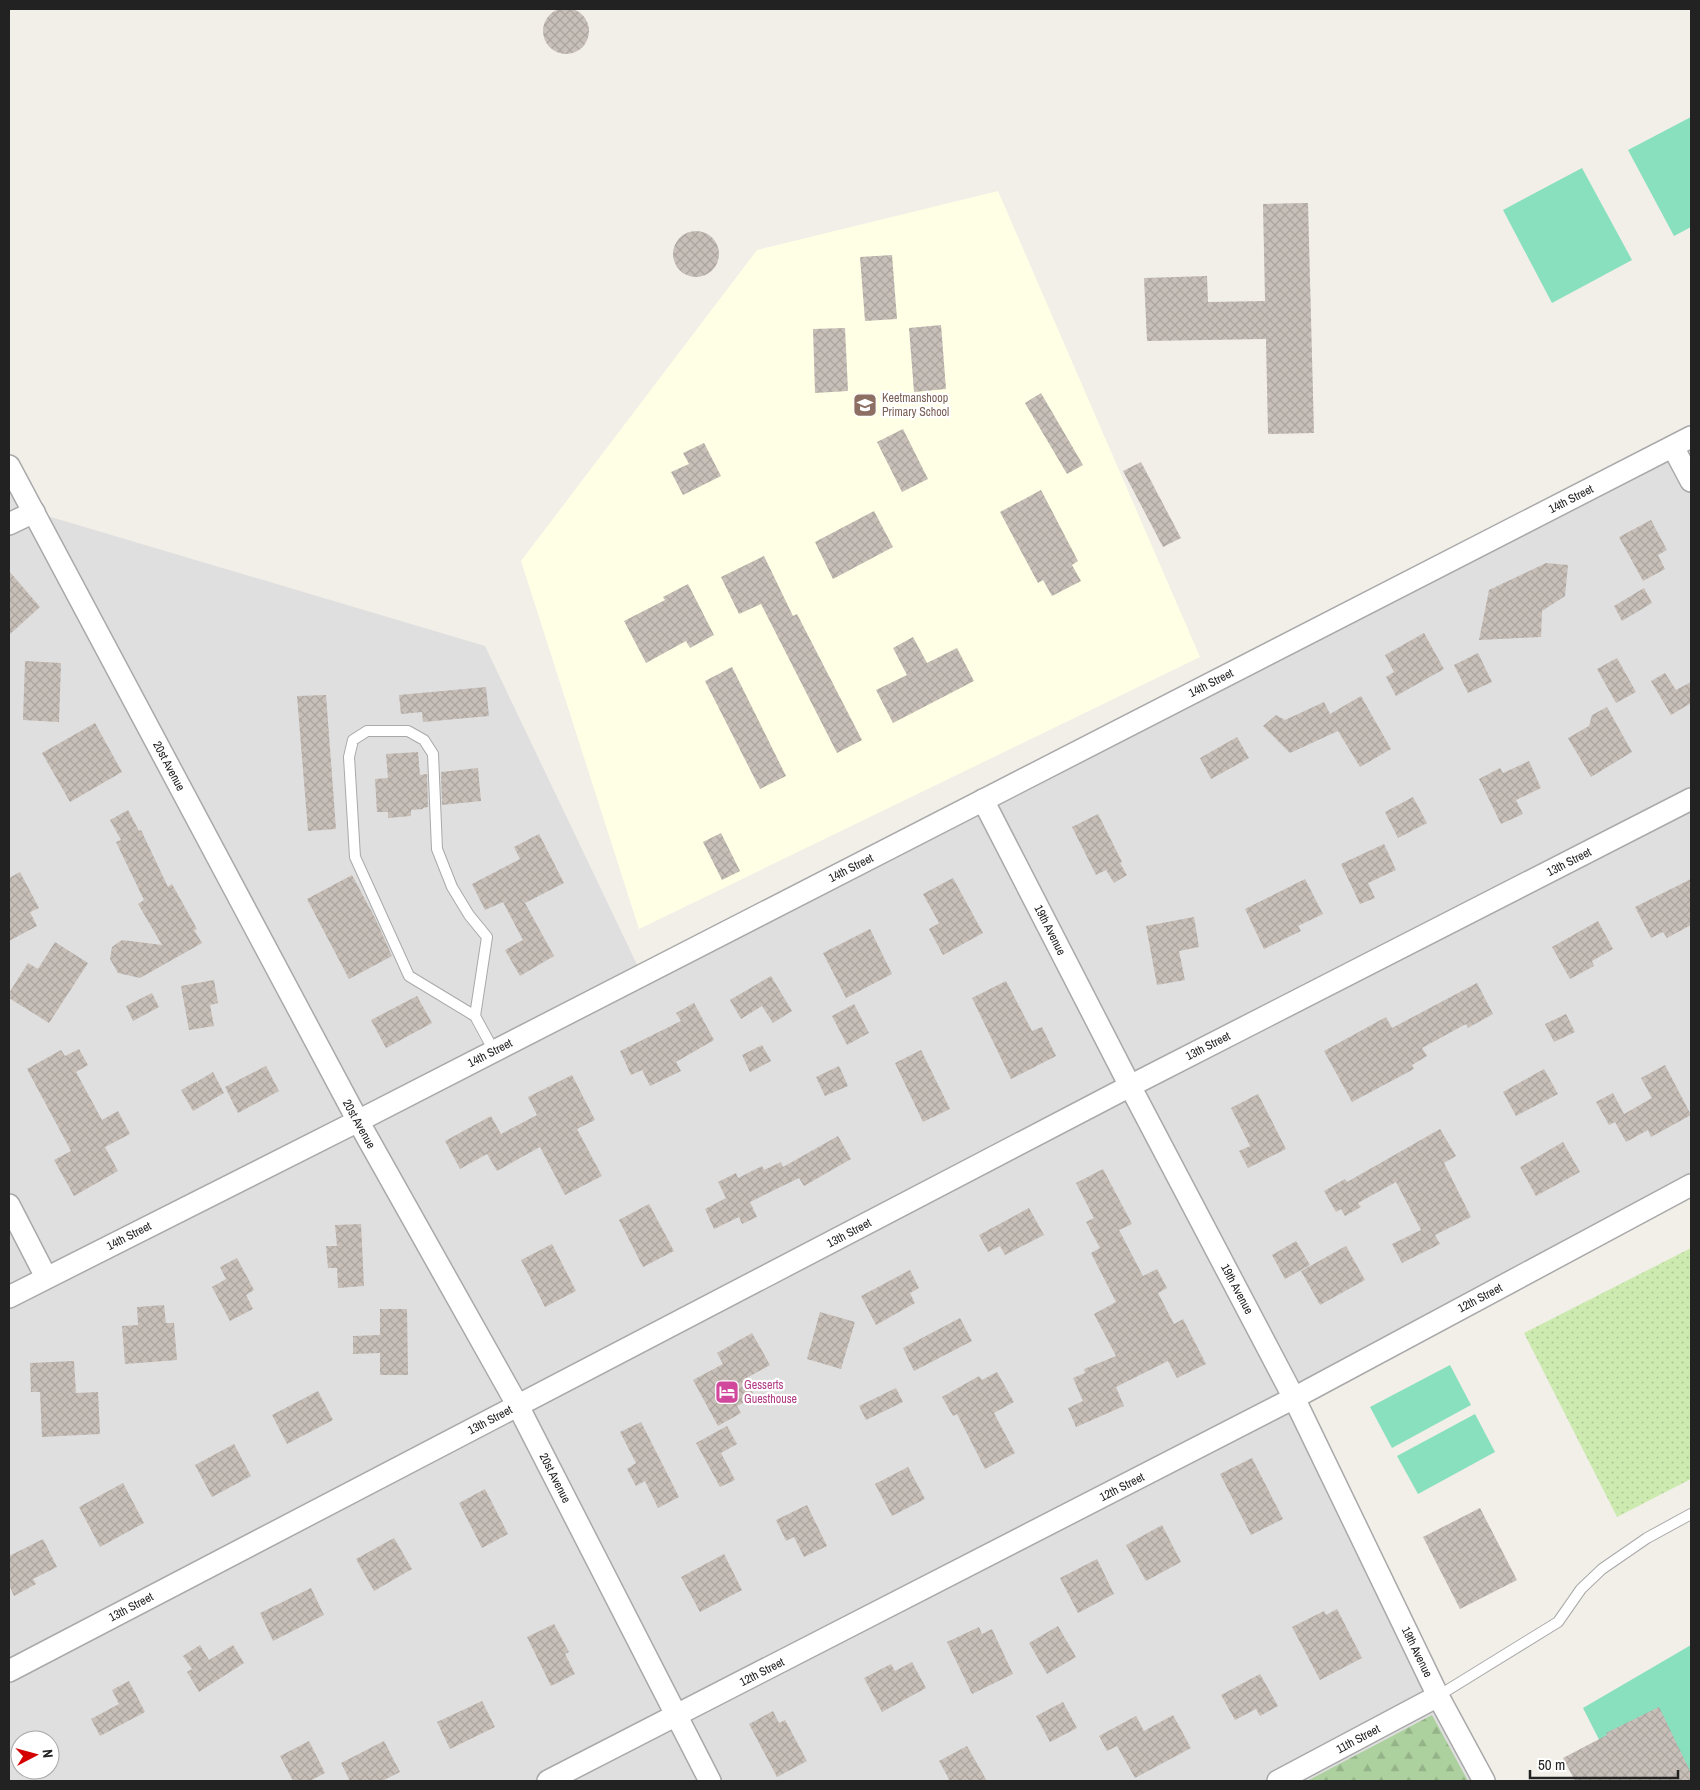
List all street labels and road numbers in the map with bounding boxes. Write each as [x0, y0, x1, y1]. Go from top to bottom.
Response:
street label: 14th Street [1546, 481, 1596, 517]
street label: 14th Street [1186, 665, 1236, 701]
street label: 20st Avenue [149, 738, 189, 794]
street label: 13th Street [1544, 844, 1594, 880]
street label: 14th Street [826, 850, 876, 886]
street label: 19th Avenue [1030, 902, 1070, 958]
street label: 13th Street [1183, 1028, 1233, 1064]
street label: 14th Street [465, 1035, 515, 1071]
street label: 20st Avenue [339, 1096, 379, 1152]
street label: 13th Street [824, 1215, 874, 1251]
street label: 14th Street [104, 1218, 154, 1254]
street label: 19th Avenue [1217, 1261, 1257, 1317]
street label: 12th Street [1455, 1280, 1505, 1316]
street label: 13th Street [465, 1402, 515, 1438]
street label: 20st Avenue [536, 1450, 574, 1506]
street label: 12th Street [1097, 1469, 1147, 1505]
street label: 13th Street [106, 1589, 156, 1625]
street label: 19th Avenue [1398, 1624, 1436, 1680]
street label: 12th Street [737, 1654, 787, 1690]
street label: 11th Street [1333, 1721, 1383, 1757]

